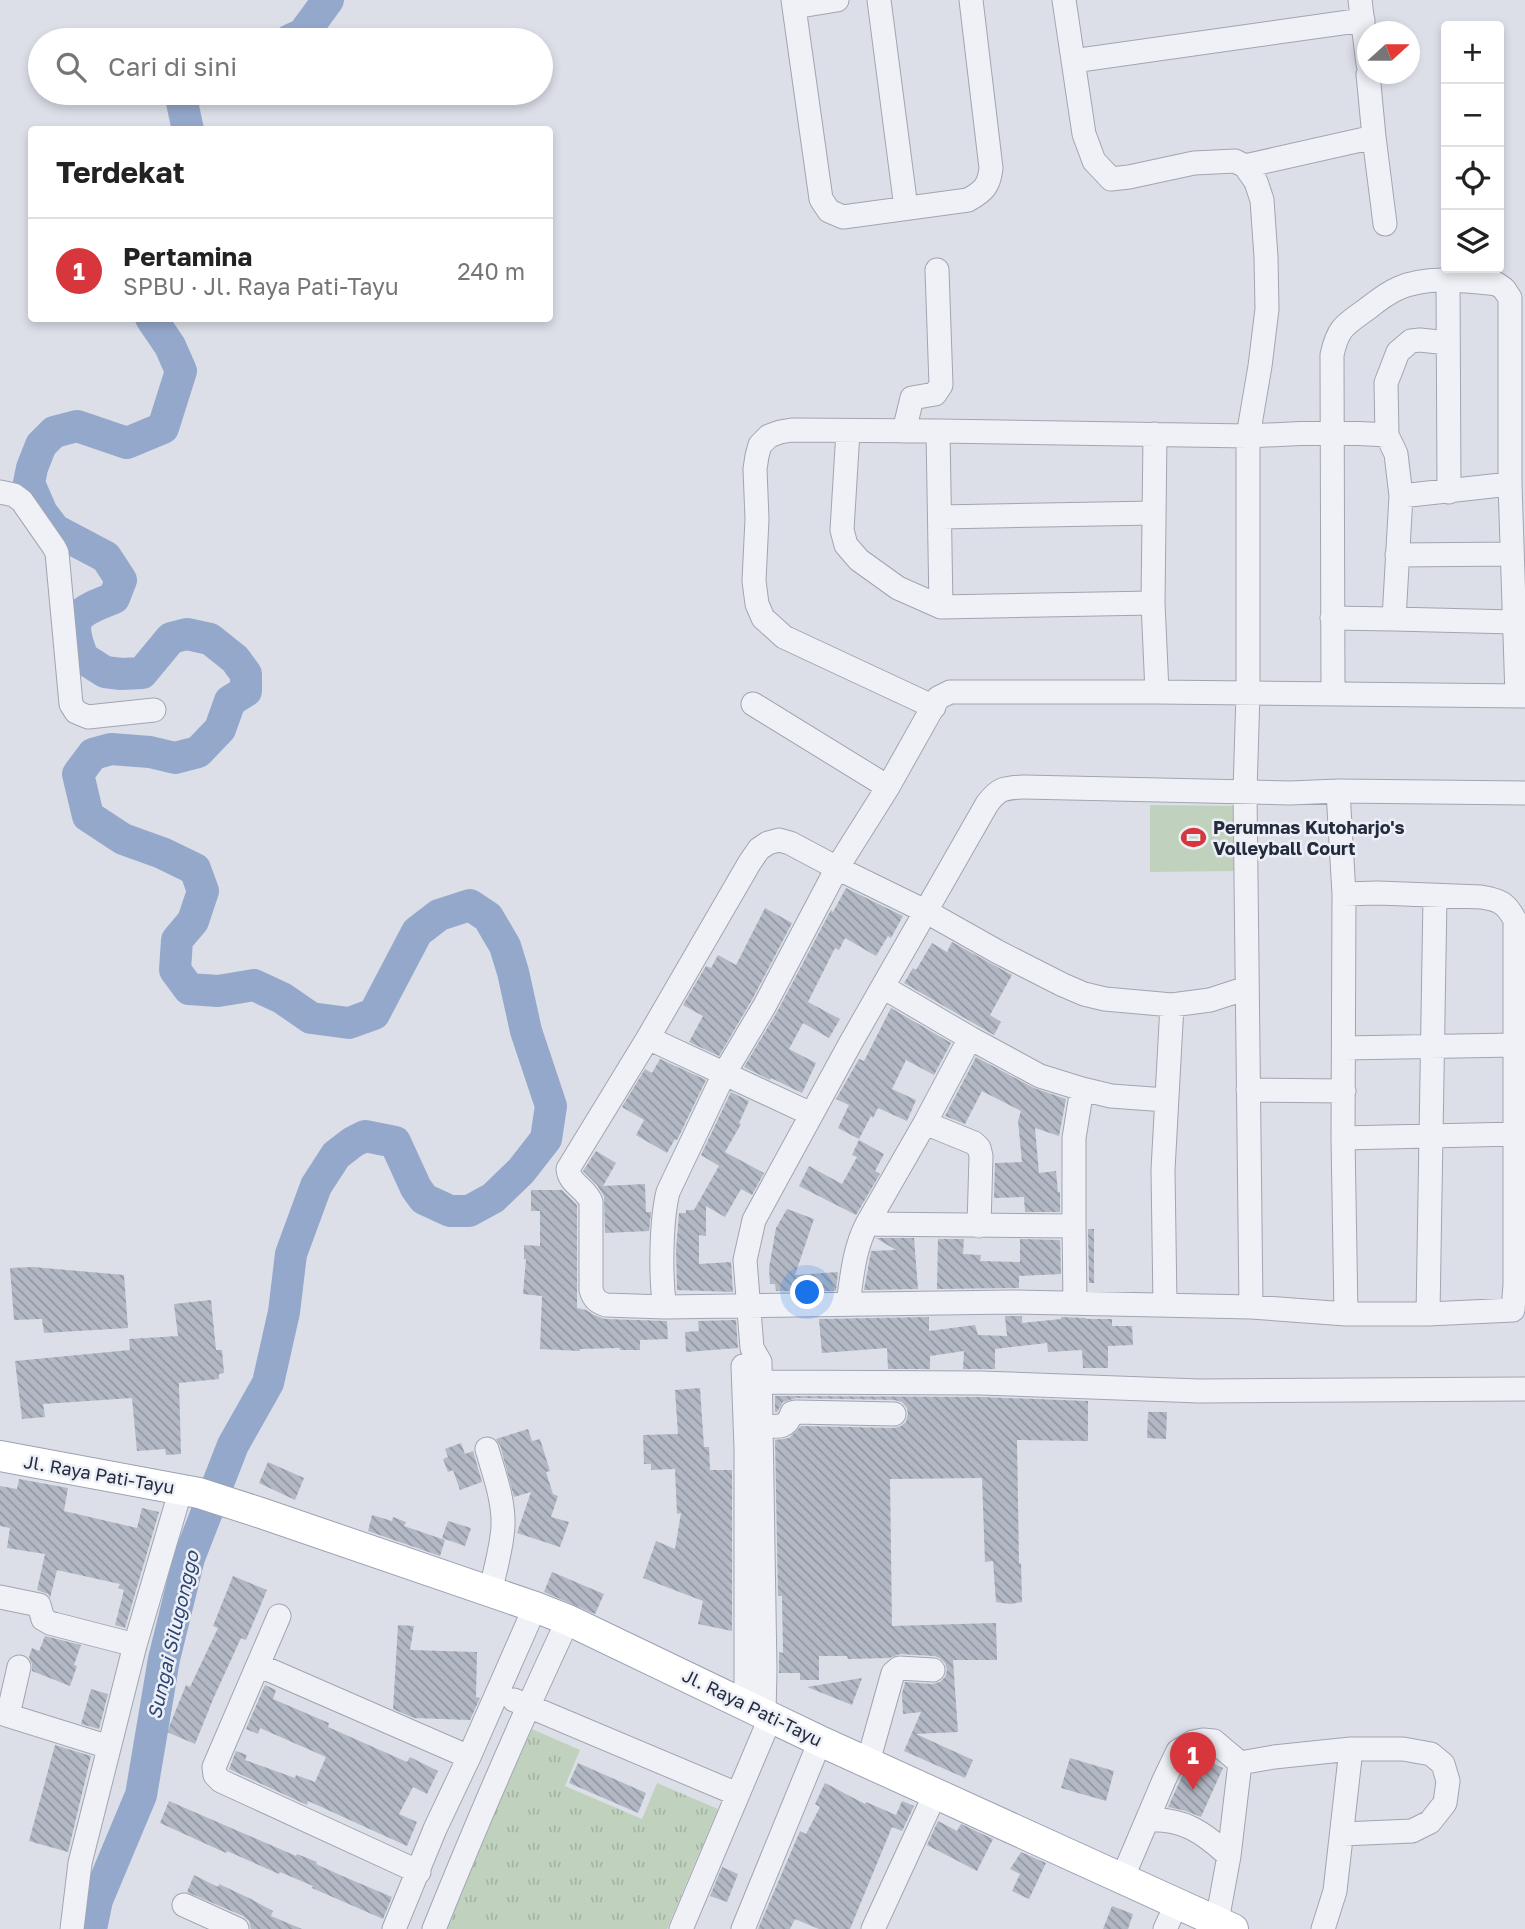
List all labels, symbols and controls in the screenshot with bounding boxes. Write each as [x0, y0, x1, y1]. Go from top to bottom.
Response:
north arrow [1357, 21, 1420, 84]
map controls [1441, 21, 1504, 273]
button: + [1441, 21, 1504, 84]
search box [28, 28, 553, 105]
icon: search [52, 48, 90, 86]
text: Cari di sini [108, 51, 237, 82]
button: − [1441, 84, 1504, 147]
button: locate [1441, 147, 1504, 210]
text: Terdekat [56, 154, 185, 190]
button: layers [1441, 210, 1504, 273]
text: Pertamina [123, 241, 252, 272]
text: 1 [73, 257, 85, 285]
text: 240 m [457, 257, 525, 285]
text: SPBU · Jl. Raya Pati-Tayu [123, 272, 399, 300]
place label: Perumnas Kutoharjo's Volleyball Court [1213, 816, 1405, 859]
sports icon: Perumnas Kutoharjo's Volleyball Court [1179, 824, 1207, 852]
your location [790, 1275, 824, 1309]
street label: Jl. Raya Pati-Tayu [22, 1450, 176, 1498]
water label: Sungai Silugonggo [142, 1547, 203, 1721]
street label: Jl. Raya Pati-Tayu [679, 1664, 826, 1750]
pin: 1 [1170, 1732, 1216, 1790]

